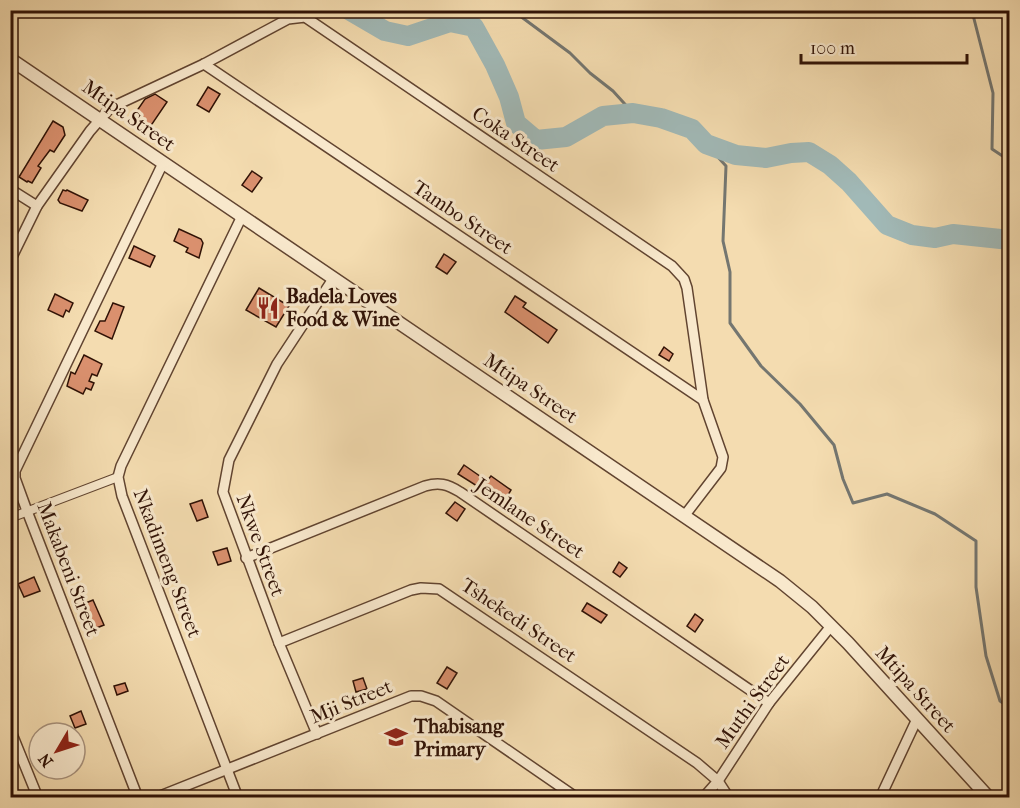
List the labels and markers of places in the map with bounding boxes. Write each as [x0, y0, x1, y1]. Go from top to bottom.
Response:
place label: Badela Loves Food & Wine [285, 285, 400, 331]
restaurant icon: Badela Loves Food & Wine [255, 295, 281, 321]
place label: Thabisang Primary [413, 715, 505, 761]
school or university icon: Thabisang Primary [383, 724, 409, 750]

